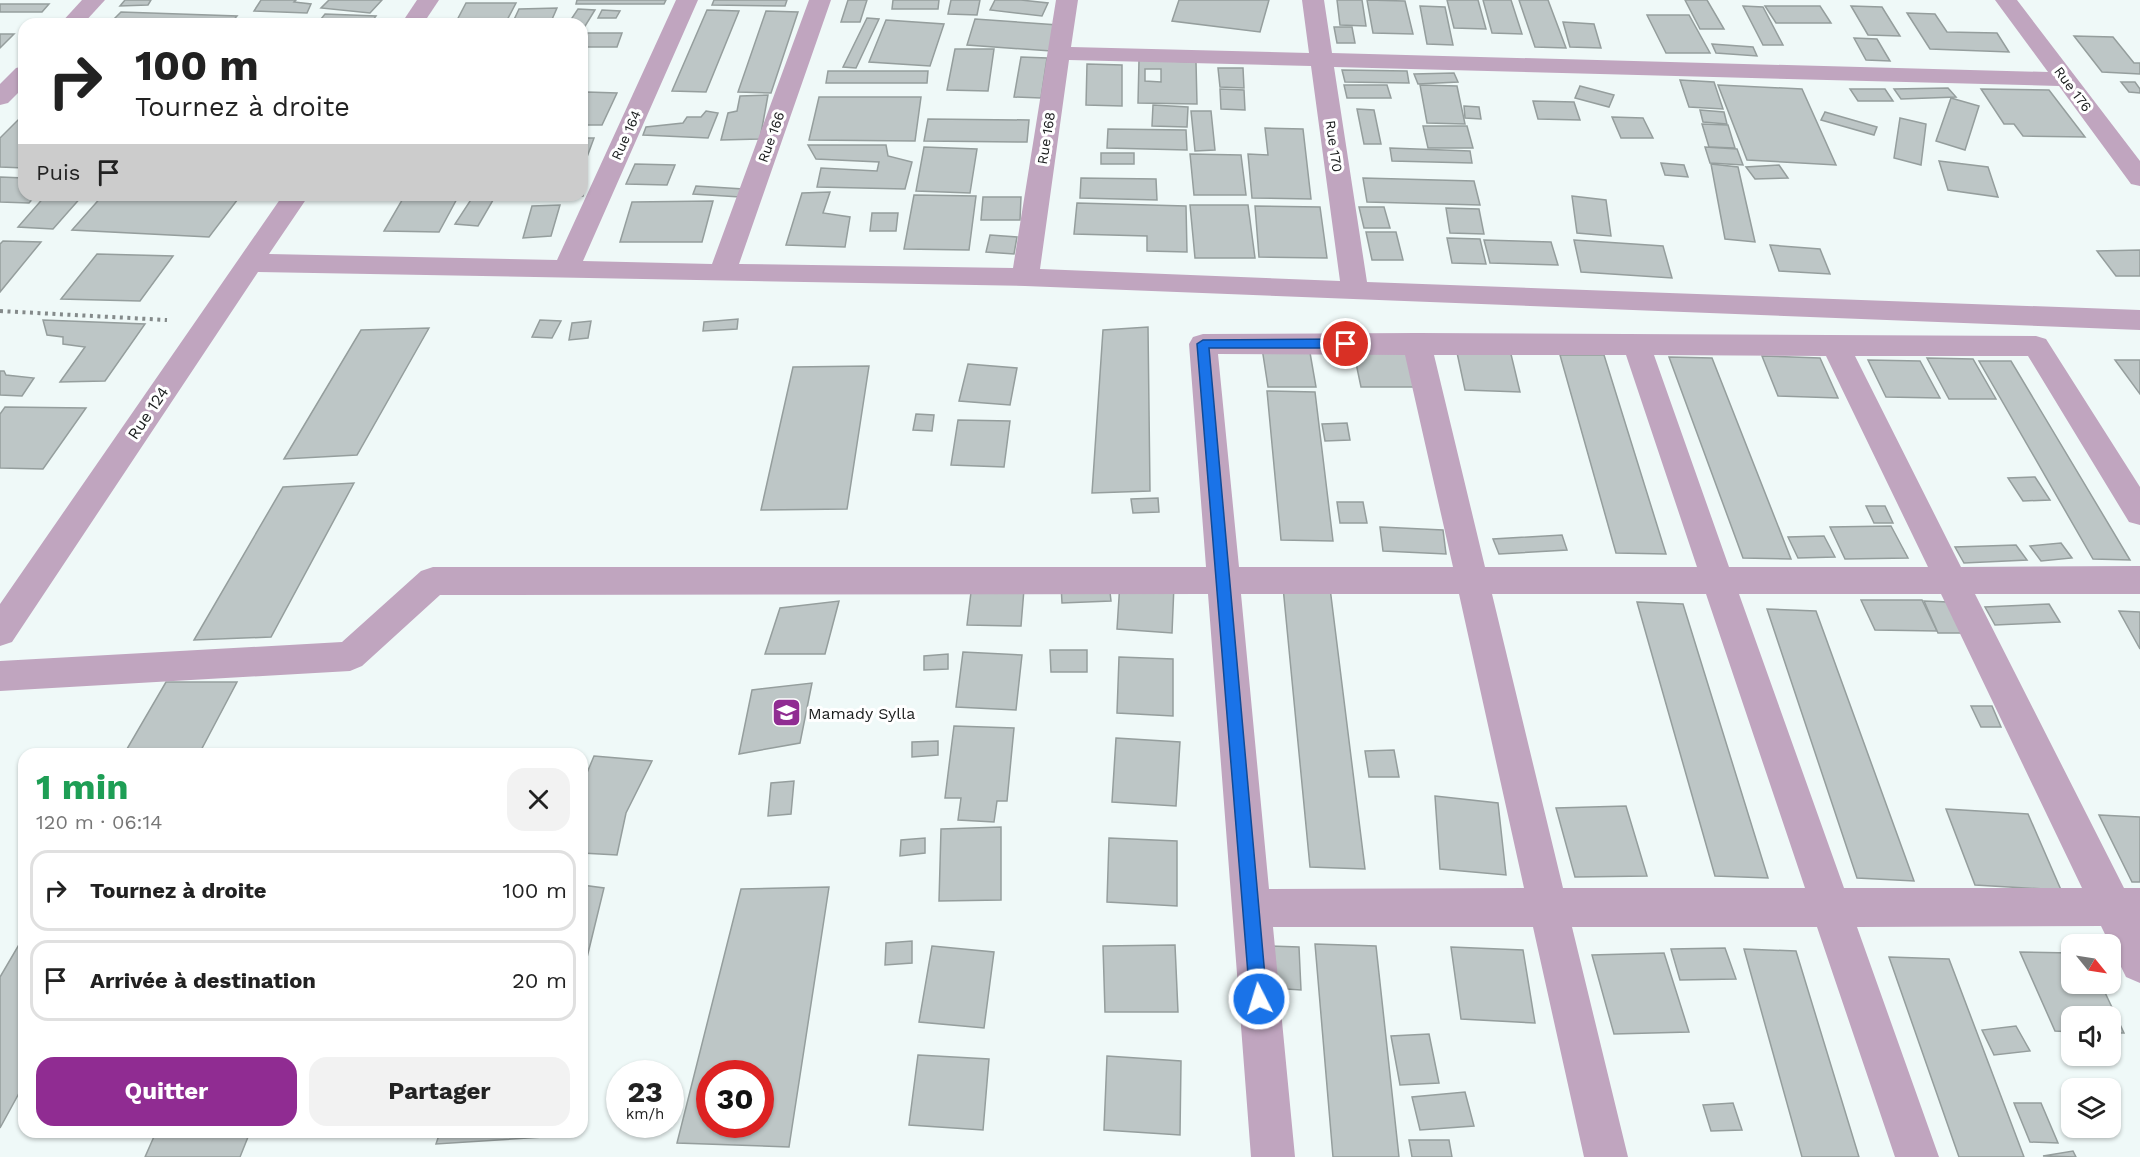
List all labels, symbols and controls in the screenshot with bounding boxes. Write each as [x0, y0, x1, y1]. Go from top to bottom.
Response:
text: 100 m [135, 41, 259, 90]
icon: right [36, 42, 114, 120]
street label: Rue 176 [2051, 63, 2095, 115]
text: Tournez à droite [135, 91, 350, 123]
street label: Rue 164 [608, 108, 644, 162]
street label: Rue 166 [754, 109, 788, 165]
street label: Rue 168 [1034, 111, 1058, 165]
street label: Rue 170 [1322, 119, 1346, 173]
icon: arrive [92, 156, 125, 189]
text: Puis [36, 160, 80, 185]
pin [1320, 318, 1371, 369]
icon: arrive [1329, 327, 1362, 360]
street label: Rue 124 [123, 383, 173, 443]
school or university icon: Mamady Sylla [771, 697, 803, 729]
place label: Mamady Sylla [808, 704, 915, 723]
text: 1 min [36, 766, 128, 808]
button: close [507, 768, 570, 831]
text: 120 m · 06:14 [36, 810, 162, 834]
icon: right [39, 874, 72, 907]
text: Tournez à droite [90, 878, 267, 903]
text: 100 m [503, 878, 567, 903]
north arrow [2061, 934, 2121, 994]
map controls [2061, 934, 2121, 1138]
icon: arrive [39, 964, 72, 997]
position arrow [1227, 967, 1291, 1031]
text: Arrivée à destination [90, 968, 316, 993]
text: 20 m [512, 968, 567, 993]
button: sound [2061, 1006, 2121, 1066]
button: Quitter [36, 1057, 297, 1126]
button: Partager [309, 1057, 570, 1126]
speed limit sign: 30 [696, 1060, 774, 1138]
text: 23 [627, 1074, 663, 1109]
button: layers [2061, 1078, 2121, 1138]
text: km/h [626, 1105, 664, 1123]

